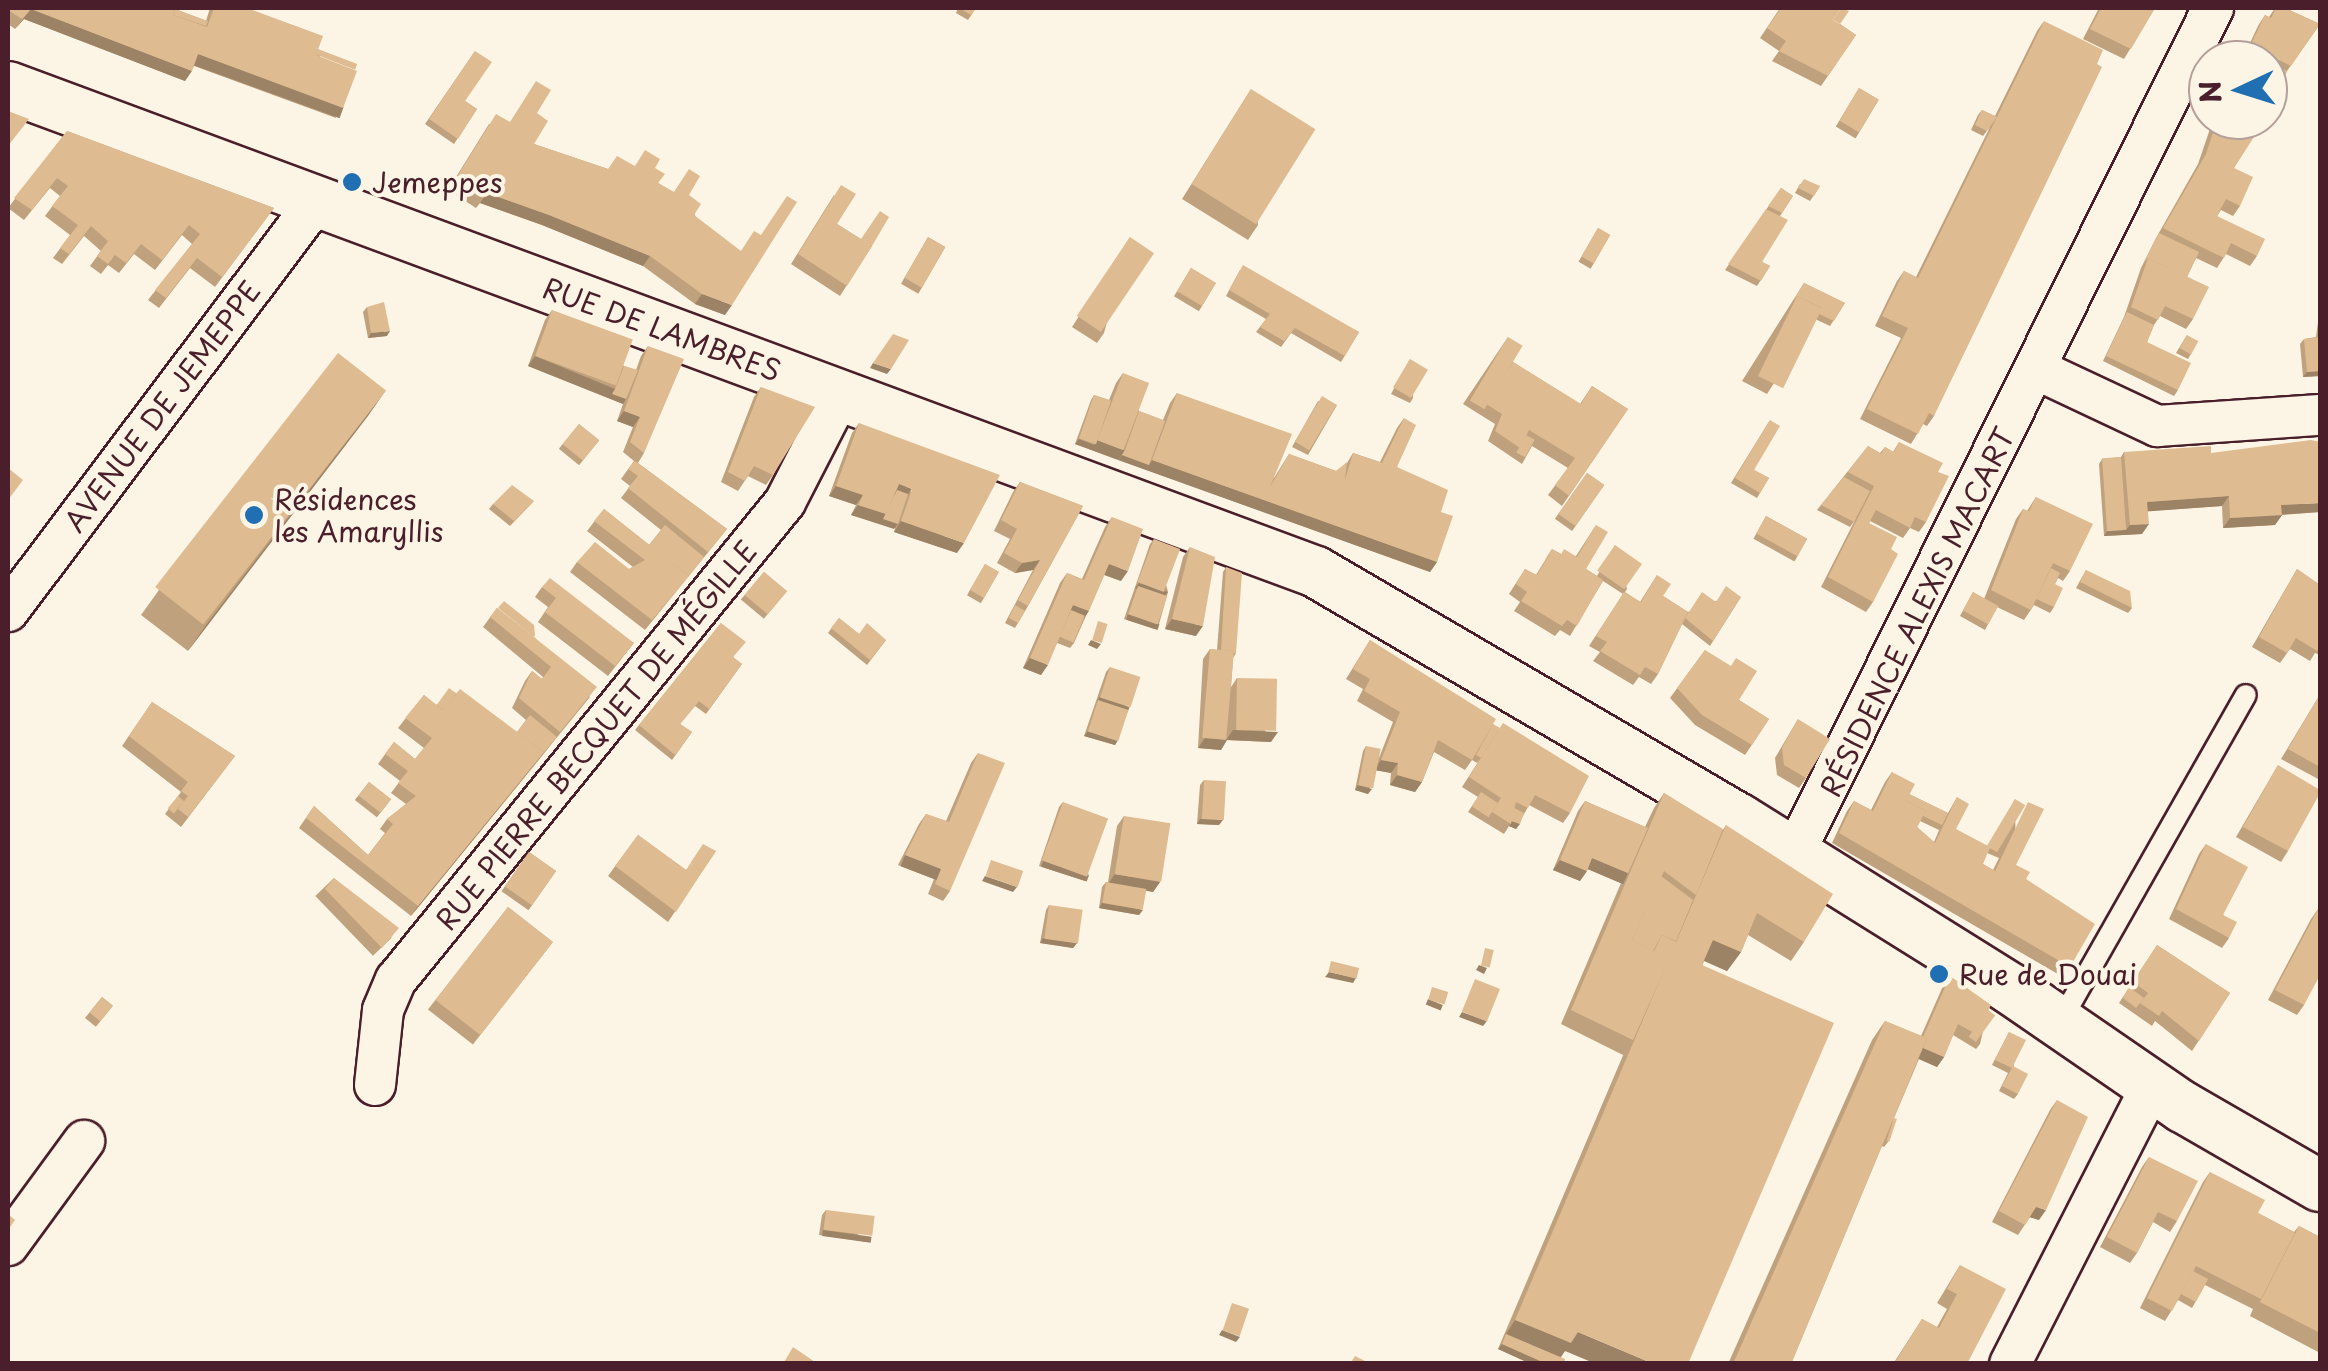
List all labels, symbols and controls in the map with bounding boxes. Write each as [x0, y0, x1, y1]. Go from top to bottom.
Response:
north arrow [2188, 40, 2288, 140]
text: N [2187, 79, 2232, 105]
place label: Jemeppes [372, 165, 503, 199]
marker: Jemeppes [341, 171, 363, 193]
street label: RUE DE LAMBRES [537, 270, 787, 388]
street label: AVENUE DE JEMEPPE [57, 274, 267, 538]
street label: RÉSIDENCE ALEXIS MACART [1812, 421, 2022, 803]
place label: Résidences les Amaryllis [274, 482, 446, 548]
marker: Résidences les Amaryllis [243, 504, 265, 526]
street label: RUE PIERRE BECQUET DE MÉGILLE [426, 531, 766, 939]
place label: Rue de Douai [1959, 957, 2141, 991]
marker: Rue de Douai [1928, 963, 1950, 985]

